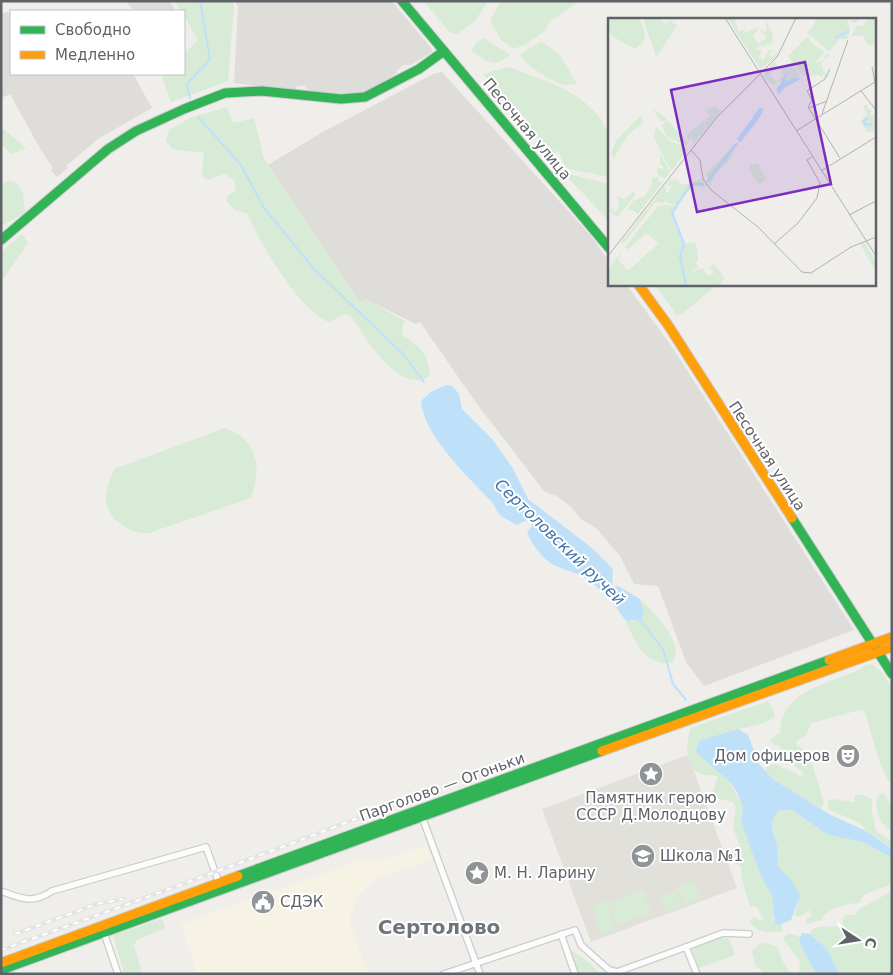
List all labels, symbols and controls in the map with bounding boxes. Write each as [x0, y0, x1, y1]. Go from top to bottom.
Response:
legend [10, 10, 185, 75]
inset map [608, 18, 876, 285]
text: Свободно [55, 21, 131, 39]
text: Медленно [55, 46, 135, 64]
street label: Песочная улица [479, 74, 575, 184]
street label: Песочная улица [725, 398, 809, 514]
water label: Сертоловский ручей [491, 475, 629, 609]
theatre icon: Дом офицеров [835, 743, 861, 769]
place label: Дом офицеров [714, 747, 830, 765]
street label: Парголово — Огоньки [357, 749, 527, 825]
place icon: Памятник герою СССР Д.Молодцову [638, 761, 664, 787]
place label: Памятник герою СССР Д.Молодцову [576, 789, 726, 824]
school or university icon: Школа №1 [630, 843, 656, 869]
place label: Школа №1 [660, 847, 743, 865]
place icon: М. Н. Ларину [464, 860, 490, 886]
place label: М. Н. Ларину [494, 864, 596, 882]
public building icon: СДЭК [250, 889, 276, 915]
place label: СДЭК [280, 893, 324, 911]
district label: Сертолово [378, 915, 500, 939]
north arrow [833, 915, 883, 965]
text: С [862, 936, 880, 949]

